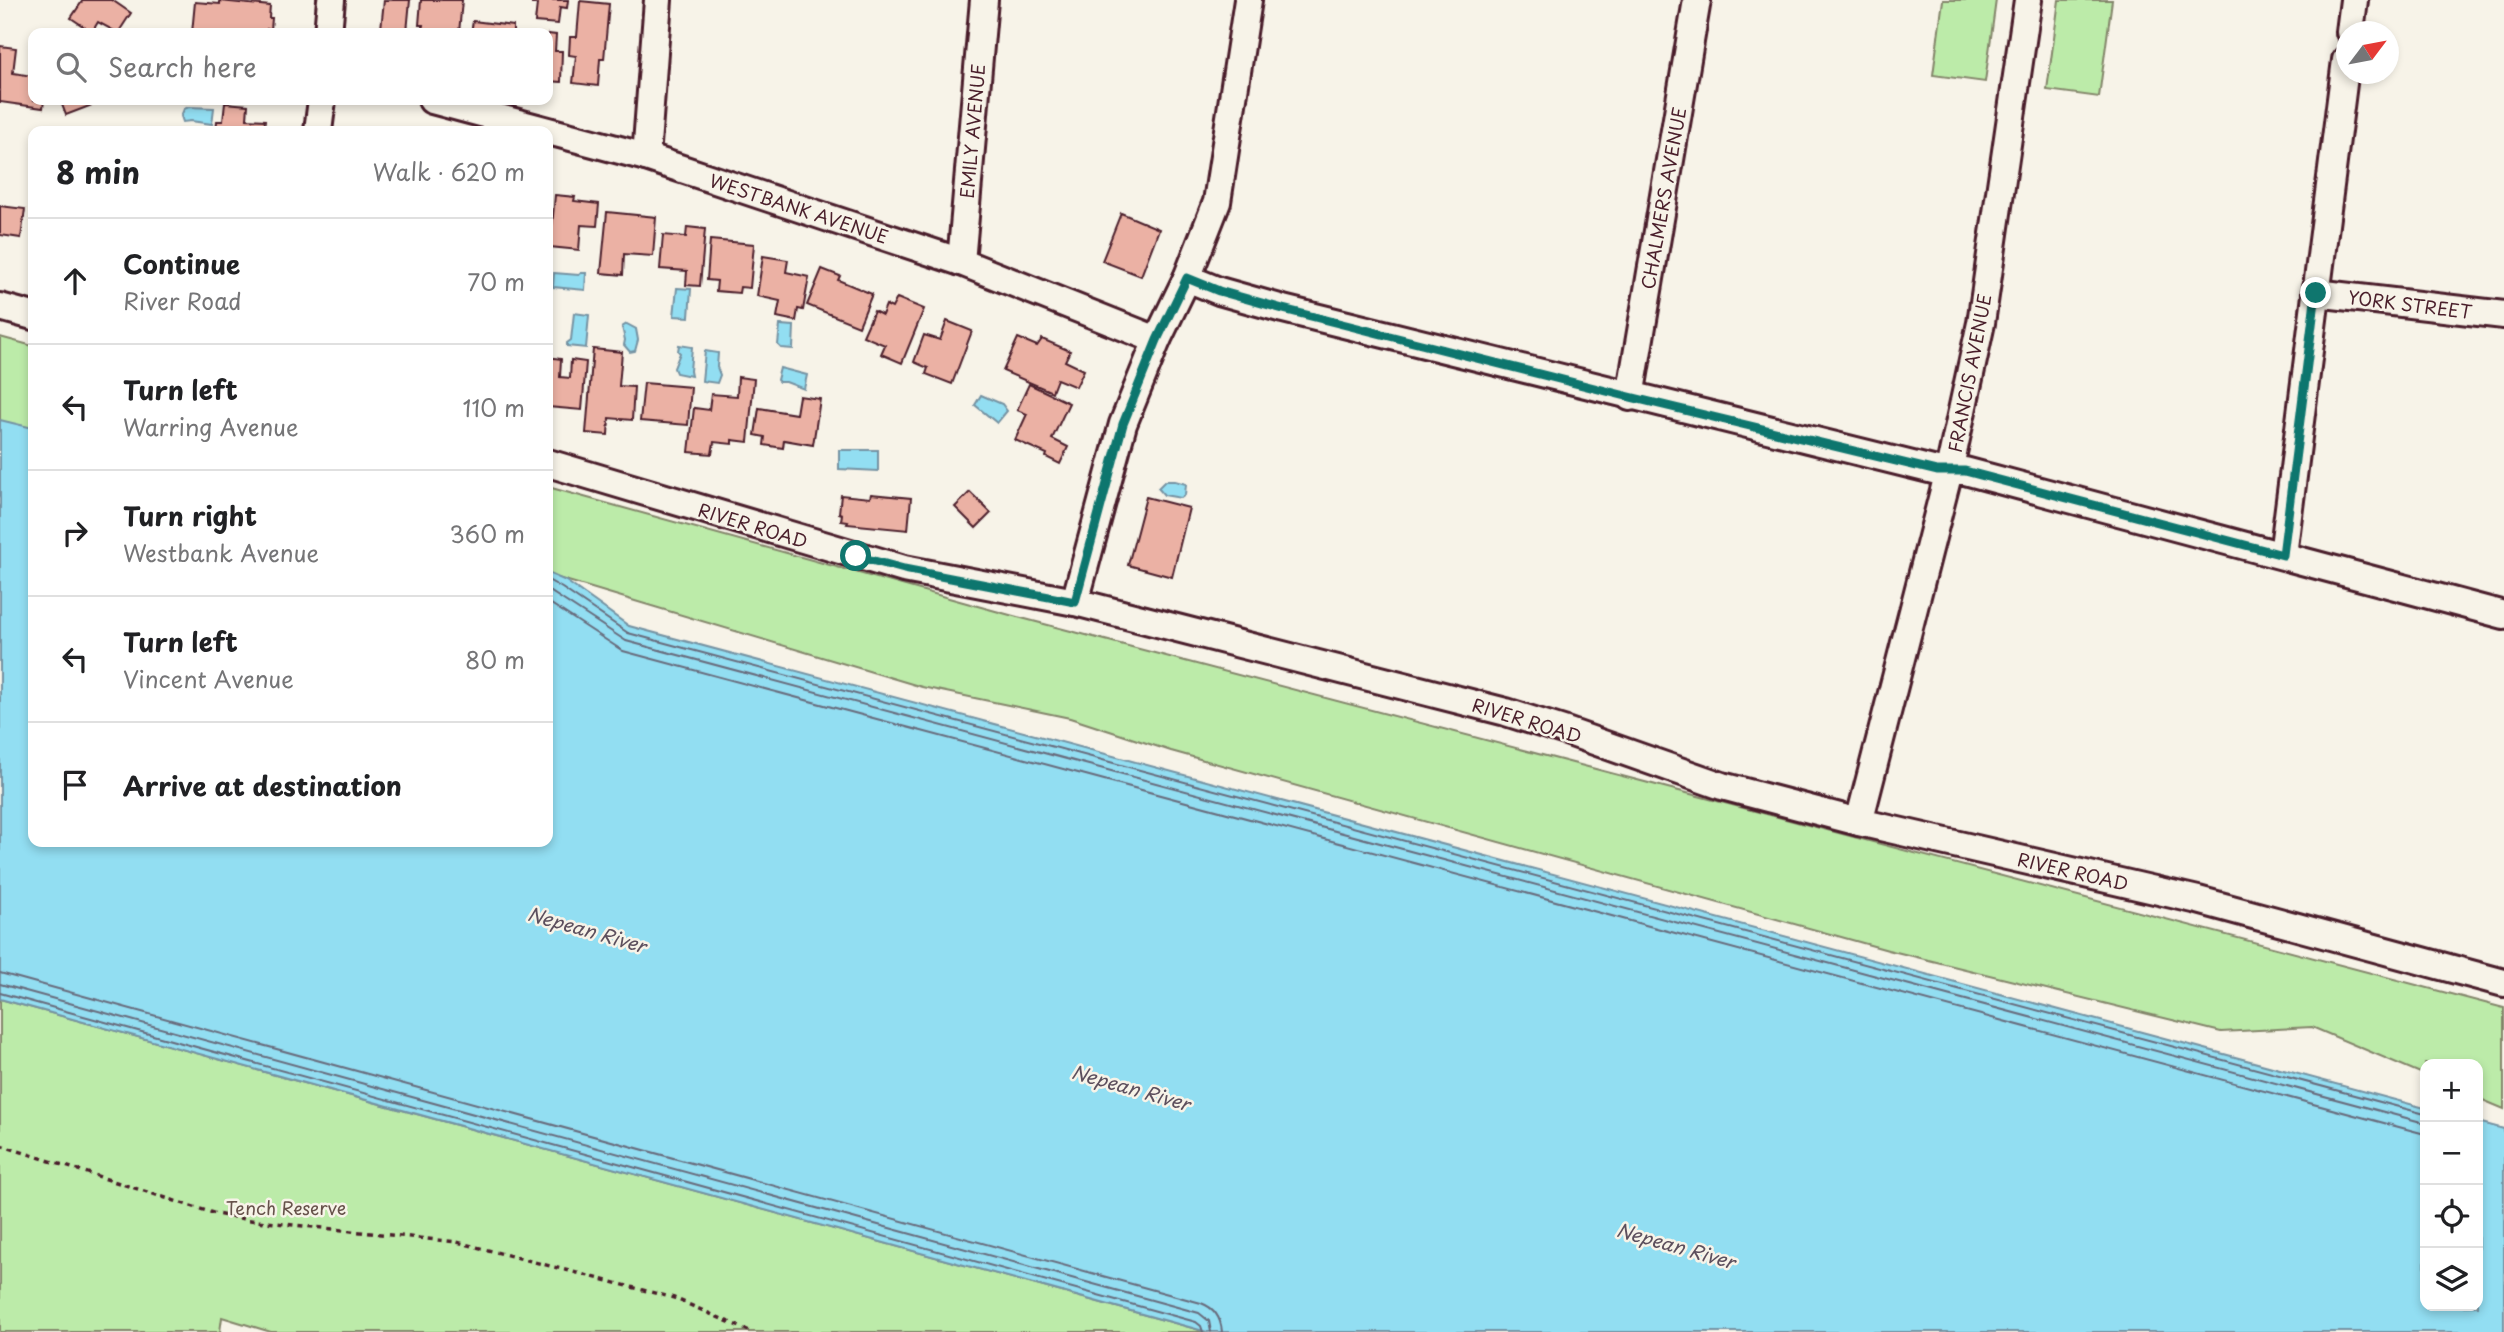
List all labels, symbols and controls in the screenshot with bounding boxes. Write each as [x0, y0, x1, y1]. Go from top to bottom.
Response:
north arrow [2336, 21, 2399, 84]
search box [28, 28, 553, 105]
text: Search here [108, 47, 257, 86]
icon: search [52, 48, 90, 86]
street label: EMILY AVENUE [953, 63, 991, 199]
street label: CHALMERS AVENUE [1634, 105, 1692, 291]
text: 8 min [56, 149, 140, 194]
text: Walk · 620 m [373, 154, 525, 189]
street label: WESTBANK AVENUE [706, 166, 892, 250]
text: Continue [123, 244, 240, 283]
icon: ahead [56, 262, 94, 300]
text: 70 m [467, 264, 525, 299]
route end [2300, 277, 2331, 308]
text: River Road [123, 283, 242, 318]
street label: YORK STREET [2347, 283, 2474, 325]
street label: FRANCIS AVENUE [1940, 291, 1998, 455]
text: Turn left [123, 370, 238, 409]
icon: left [56, 388, 94, 426]
text: 110 m [463, 390, 525, 425]
text: Warring Avenue [123, 409, 299, 444]
text: Turn right [123, 496, 257, 535]
street label: RIVER ROAD [695, 496, 811, 554]
icon: right [56, 514, 94, 552]
text: 360 m [450, 516, 525, 551]
text: Westbank Avenue [123, 535, 319, 570]
route start [840, 540, 871, 571]
text: Turn left [123, 622, 238, 661]
icon: left [56, 640, 94, 678]
text: 80 m [465, 642, 525, 677]
text: Vincent Avenue [123, 661, 294, 696]
street label: RIVER ROAD [1469, 691, 1585, 749]
icon: arrive [56, 766, 94, 804]
text: Arrive at destination [123, 766, 402, 805]
street label: RIVER ROAD [2015, 845, 2131, 897]
water label: Nepean River [525, 899, 652, 960]
water label: Nepean River [1069, 1057, 1196, 1118]
map controls [2420, 1059, 2483, 1311]
button: + [2420, 1059, 2483, 1122]
button: − [2420, 1122, 2483, 1185]
button: locate [2420, 1185, 2483, 1248]
park label: Tench Reserve [226, 1194, 346, 1221]
water label: Nepean River [1614, 1215, 1741, 1276]
button: layers [2420, 1248, 2483, 1311]

